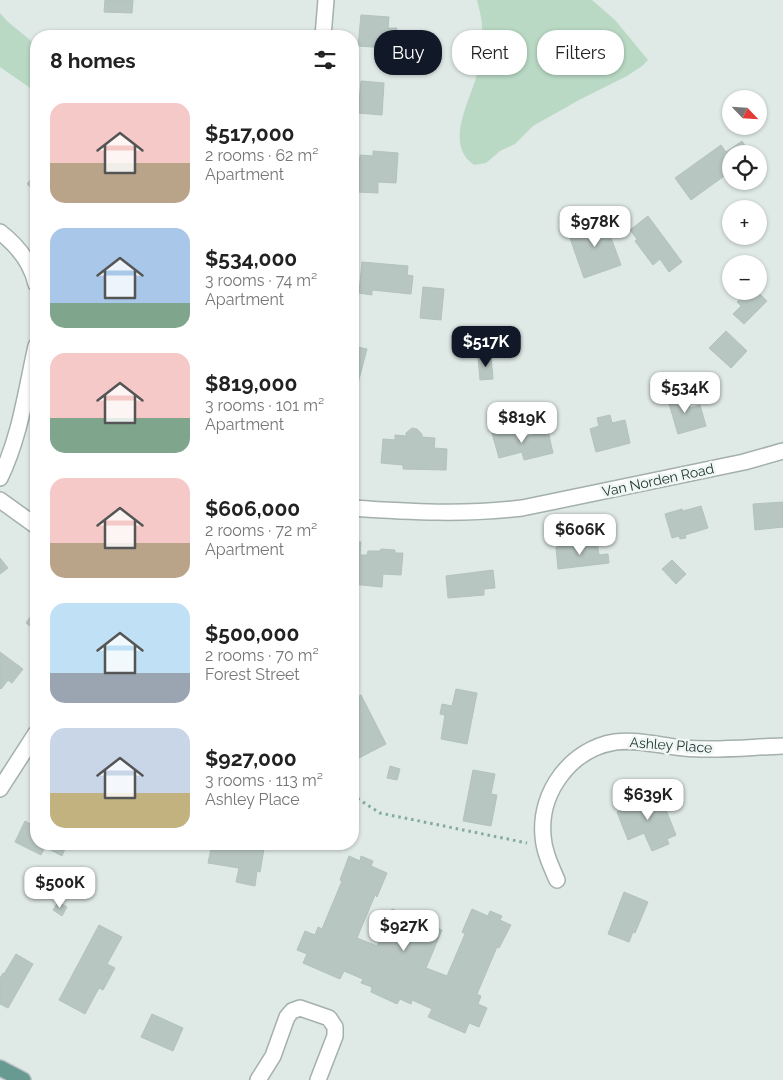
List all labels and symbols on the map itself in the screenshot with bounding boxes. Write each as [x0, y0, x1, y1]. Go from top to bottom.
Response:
north arrow [722, 90, 768, 135]
pin: $978K [560, 206, 630, 248]
pin: $517K [451, 326, 521, 368]
pin: $534K [650, 372, 720, 414]
pin: $819K [487, 402, 557, 444]
street label: Van Norden Road [601, 460, 715, 500]
pin: $606K [545, 514, 615, 556]
street label: Ashley Place [629, 734, 713, 756]
pin: $639K [613, 778, 683, 821]
pin: $500K [25, 866, 95, 909]
pin: $927K [369, 910, 439, 952]

